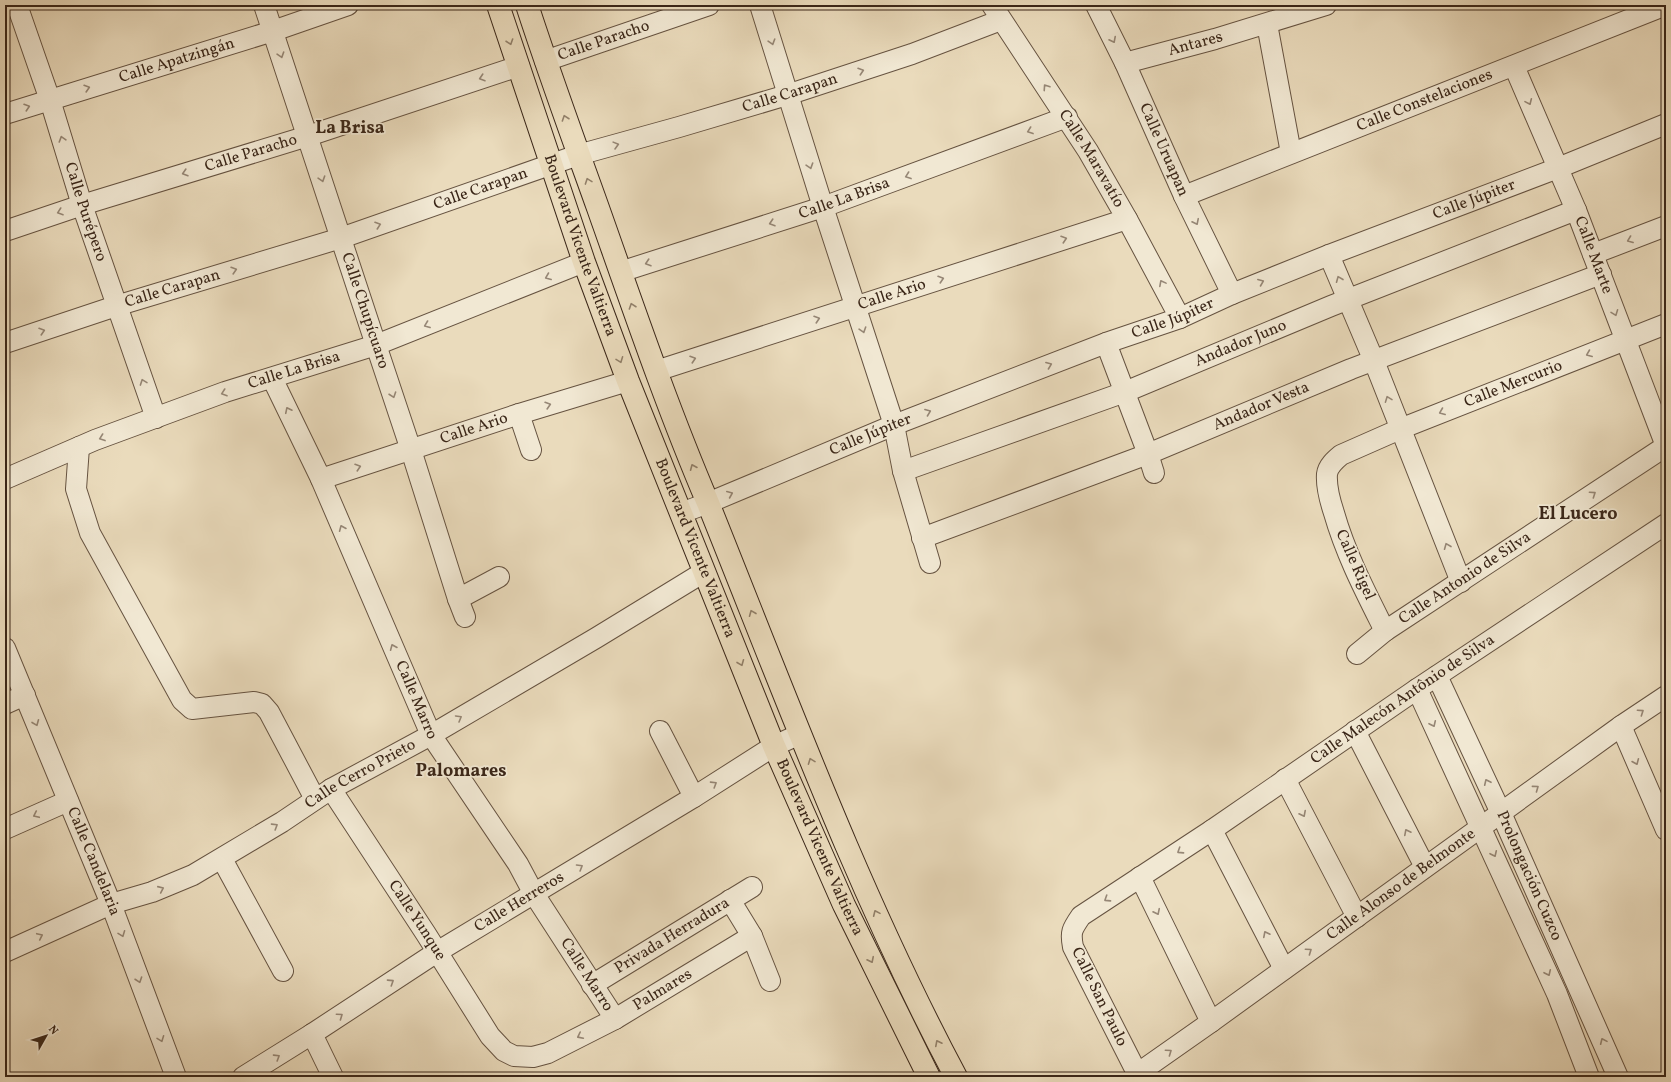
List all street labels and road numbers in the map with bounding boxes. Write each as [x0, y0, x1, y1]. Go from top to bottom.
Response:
street label: Calle Paracho [555, 15, 652, 67]
street label: Antares [1166, 26, 1226, 62]
street label: Calle Apatzingán [116, 32, 238, 89]
street label: Calle Constelaciones [1354, 64, 1496, 137]
street label: Calle Carapan [740, 68, 840, 119]
street label: Calle Uruapan [1133, 100, 1194, 200]
street label: Calle Maravatío [1053, 105, 1129, 212]
street label: Calle Paracho [202, 129, 300, 178]
street label: Boulevard Vicente Valtierra [538, 152, 622, 340]
street label: Calle Purépero [59, 160, 112, 265]
street label: Calle Carapan [430, 162, 531, 216]
street label: Calle La Brisa [796, 172, 893, 225]
street label: Calle Júpiter [1430, 174, 1519, 226]
street label: Calle Marte [1568, 213, 1618, 297]
street label: Calle Chupícuaro [335, 250, 394, 372]
street label: Calle Carapan [122, 264, 223, 314]
street label: Calle Ario [855, 274, 929, 316]
street label: Calle Júpiter [1129, 293, 1218, 345]
street label: Andador Juno [1191, 315, 1290, 373]
street label: Calle La Brisa [245, 346, 343, 395]
street label: Calle Mercurio [1461, 355, 1566, 414]
street label: Andador Vesta [1210, 377, 1313, 436]
street label: Calle Ario [437, 407, 511, 450]
street label: Calle Júpiter [826, 408, 915, 462]
street label: Boulevard Vicente Valtierra [649, 455, 741, 641]
street label: Calle Rigel [1330, 526, 1380, 604]
street label: Calle Antonio de Silva [1394, 527, 1536, 630]
street label: Calle Malecón Antônio de Silva [1306, 629, 1499, 770]
street label: Calle Marro [389, 657, 443, 743]
street label: Calle Cerro Prieto [301, 734, 420, 815]
street label: Boulevard Vicente Valtierra [770, 756, 869, 940]
street label: Calle Candelaria [61, 804, 125, 919]
street label: Prolongación Cuzco [1490, 807, 1567, 944]
street label: Calle Alonso de Belmonte [1322, 823, 1480, 946]
street label: Calle Herreros [470, 867, 569, 938]
street label: Calle Yunque [383, 876, 451, 965]
street label: Privada Herradura [610, 892, 734, 980]
street label: Calle Marro [555, 934, 618, 1016]
street label: Calle San Paulo [1065, 944, 1133, 1050]
street label: Palmares [629, 964, 697, 1016]

